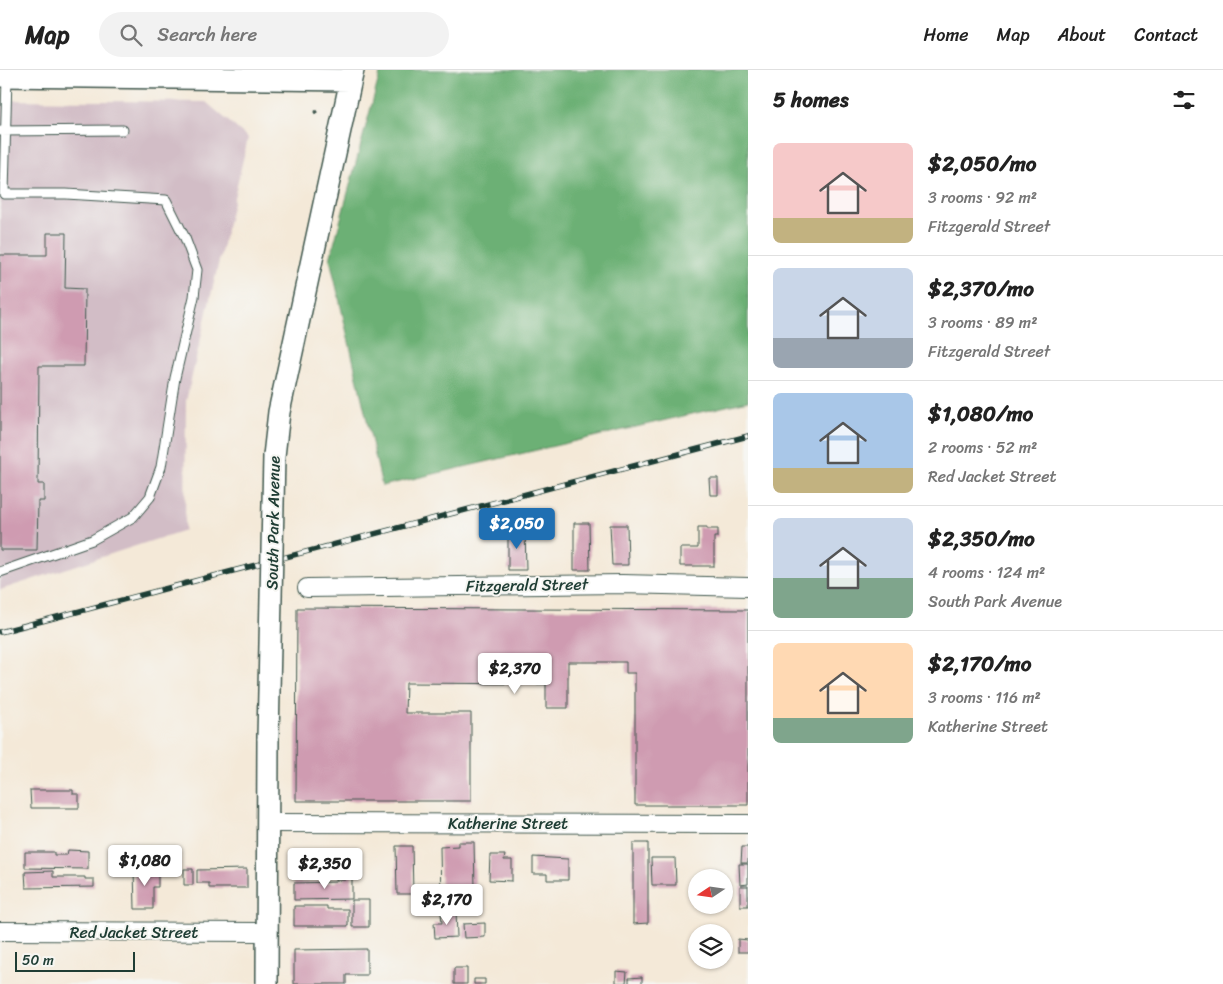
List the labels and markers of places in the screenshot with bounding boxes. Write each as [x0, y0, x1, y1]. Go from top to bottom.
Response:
pin: $2,050 [476, 508, 558, 550]
pin: $2,370 [474, 652, 556, 695]
pin: $1,080 [104, 844, 186, 887]
pin: $2,350 [284, 848, 366, 890]
pin: $2,170 [406, 884, 488, 926]

